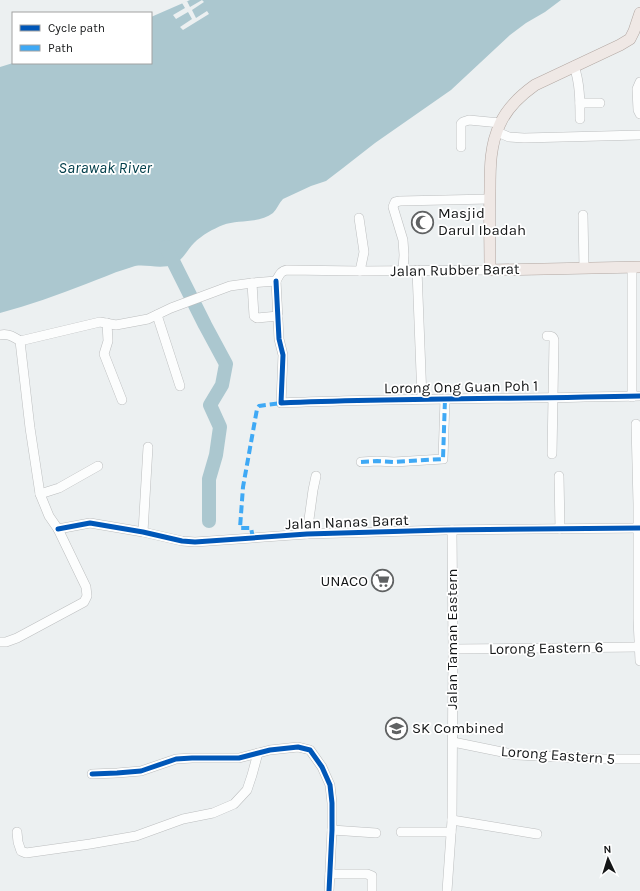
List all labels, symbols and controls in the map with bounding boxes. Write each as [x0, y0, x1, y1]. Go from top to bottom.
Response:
legend [12, 12, 152, 64]
text: Cycle path [48, 21, 105, 35]
text: Path [48, 41, 73, 55]
water label: Sarawak River [58, 158, 152, 177]
place label: Masjid Darul Ibadah [438, 204, 526, 239]
mosque icon: Masjid Darul Ibadah [409, 209, 435, 235]
street label: Jalan Rubber Barat [390, 260, 520, 280]
street label: Lorong Ong Guan Poh 1 [384, 377, 538, 397]
street label: Jalan Nanas Barat [285, 511, 409, 533]
supermarket icon: UNACO [370, 568, 396, 594]
street label: Jalan Taman Eastern [443, 568, 461, 710]
place label: UNACO [320, 572, 368, 590]
street label: Lorong Eastern 6 [489, 638, 603, 658]
school or university icon: SK Combined [384, 715, 410, 741]
place label: SK Combined [412, 719, 504, 737]
street label: Lorong Eastern 5 [500, 742, 616, 768]
north arrow [588, 839, 628, 879]
text: N [603, 843, 612, 856]

